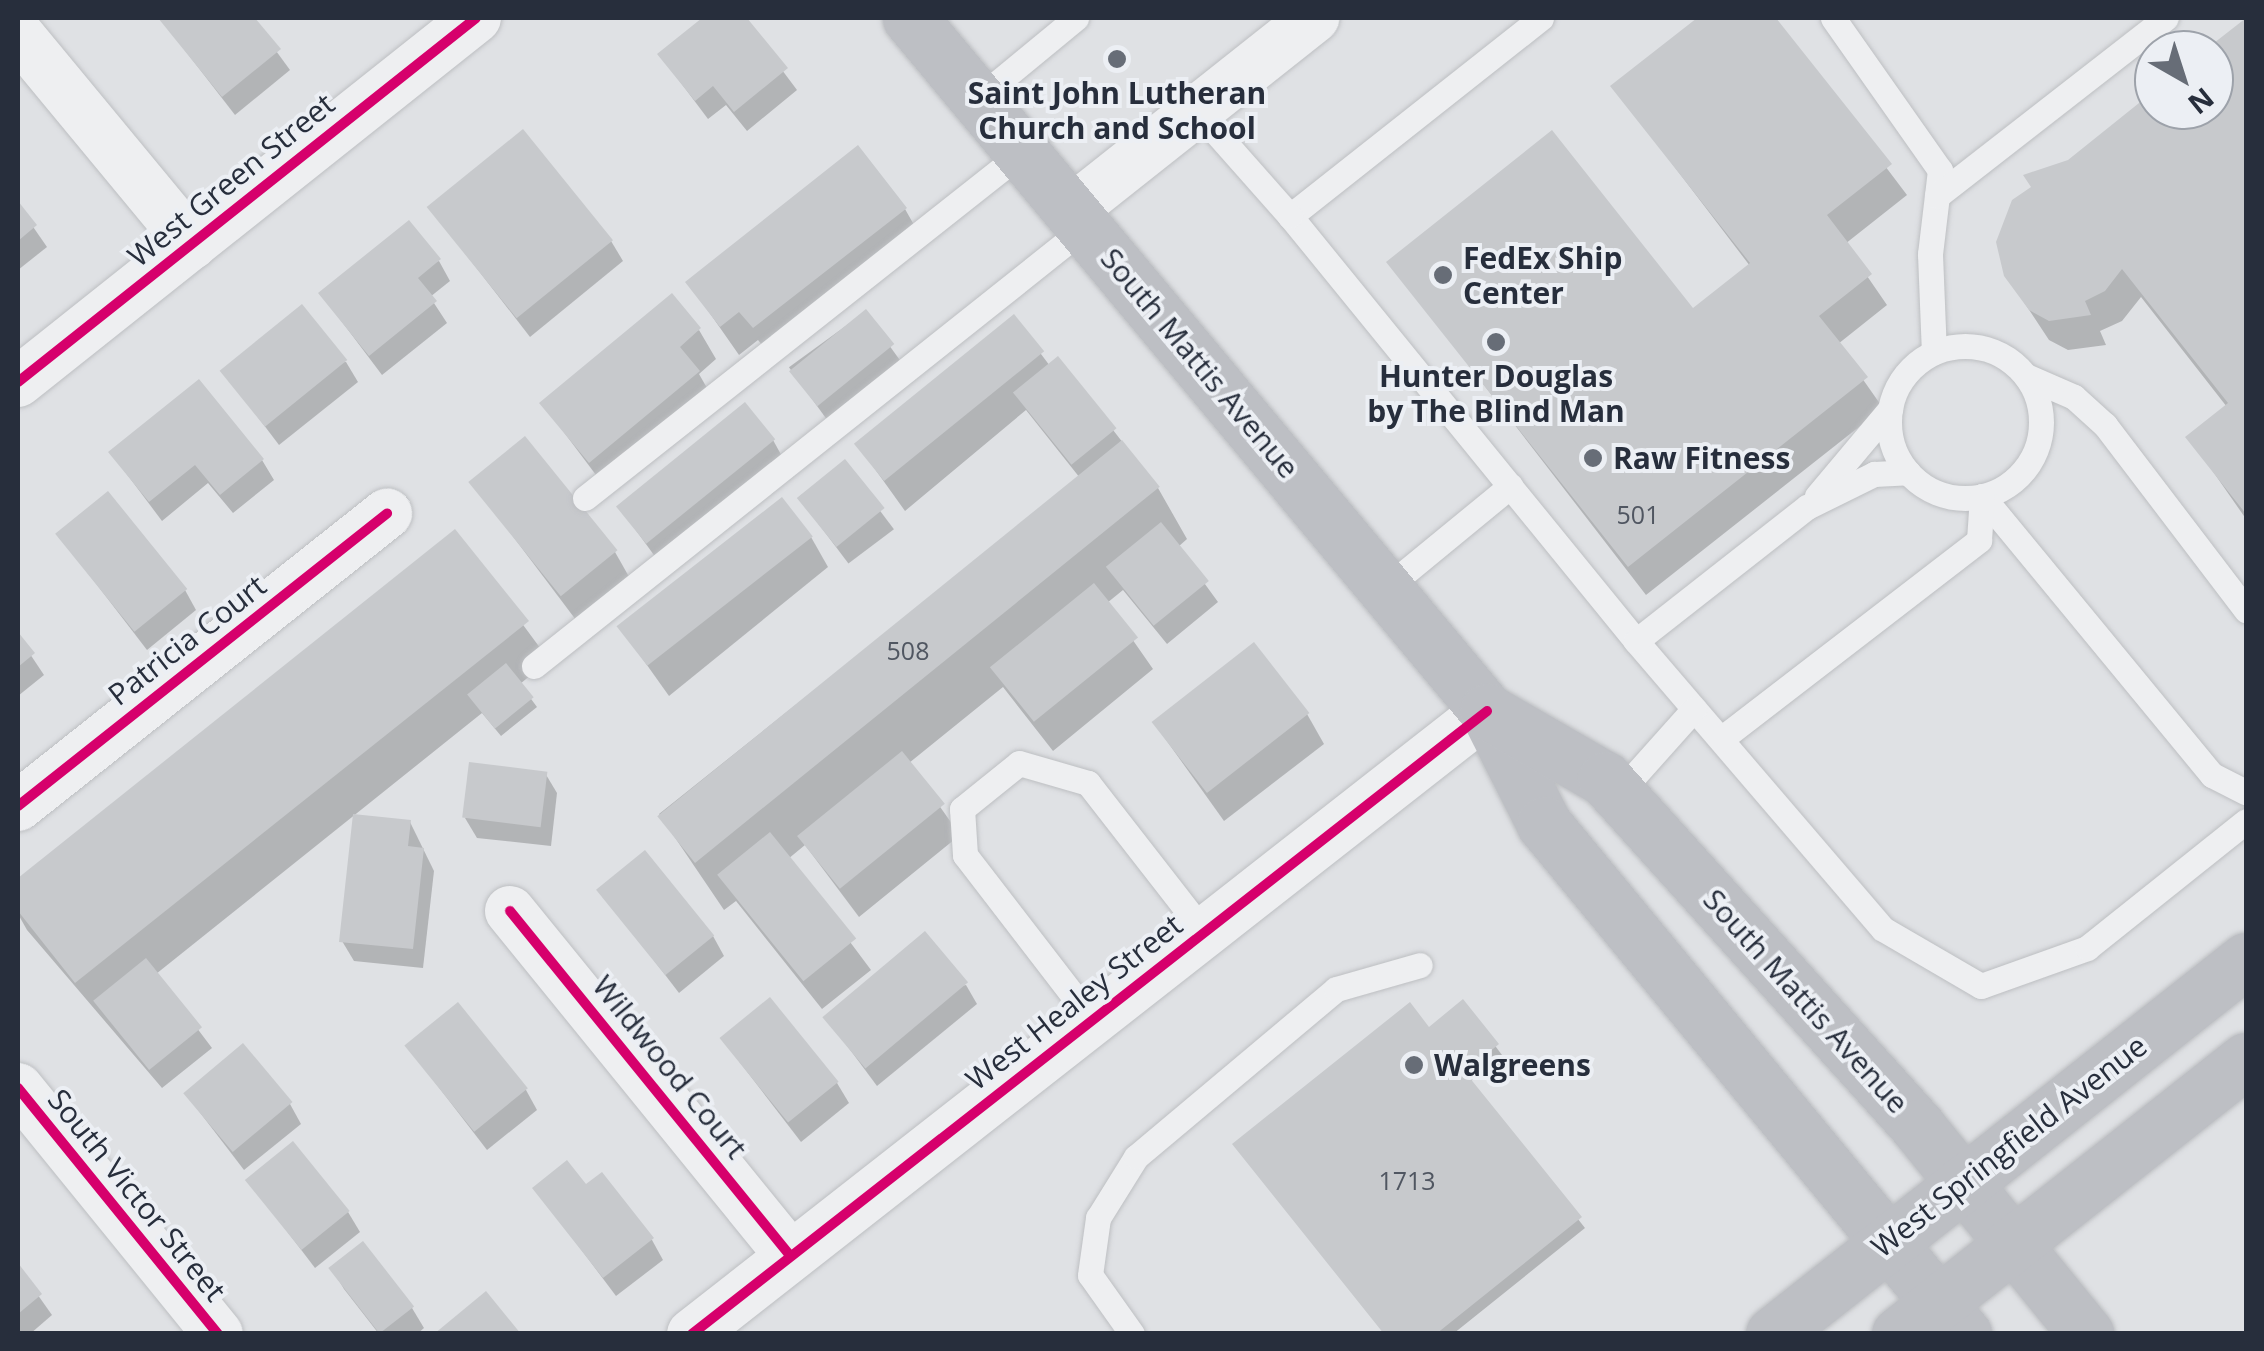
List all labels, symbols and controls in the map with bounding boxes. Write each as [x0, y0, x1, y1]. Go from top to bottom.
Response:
north arrow [2134, 30, 2234, 130]
marker: Saint John Lutheran Church and School [1106, 48, 1128, 70]
place label: Saint John Lutheran Church and School [968, 75, 1266, 146]
text: N [2181, 80, 2222, 124]
street label: West Green Street [121, 86, 341, 274]
place label: FedEx Ship Center [1463, 240, 1622, 310]
street label: South Mattis Avenue [1093, 241, 1307, 485]
marker: FedEx Ship Center [1432, 264, 1454, 286]
marker: Hunter Douglas by The Blind Man [1485, 331, 1507, 353]
place label: Hunter Douglas by The Blind Man [1367, 358, 1625, 428]
place label: Raw Fitness [1613, 440, 1790, 476]
marker: Raw Fitness [1582, 447, 1604, 469]
house number: 501 [1617, 499, 1659, 529]
street label: Patricia Court [101, 567, 273, 713]
house number: 508 [887, 635, 929, 665]
street label: South Mattis Avenue [1696, 882, 1916, 1120]
street label: West Healey Street [959, 907, 1189, 1097]
street label: Wildwood Court [585, 968, 755, 1166]
street label: West Springfield Avenue [1864, 1027, 2154, 1265]
place label: Walgreens [1434, 1047, 1591, 1083]
marker: Walgreens [1403, 1054, 1425, 1076]
street label: South Victor Street [41, 1082, 233, 1308]
house number: 1713 [1378, 1165, 1436, 1195]

